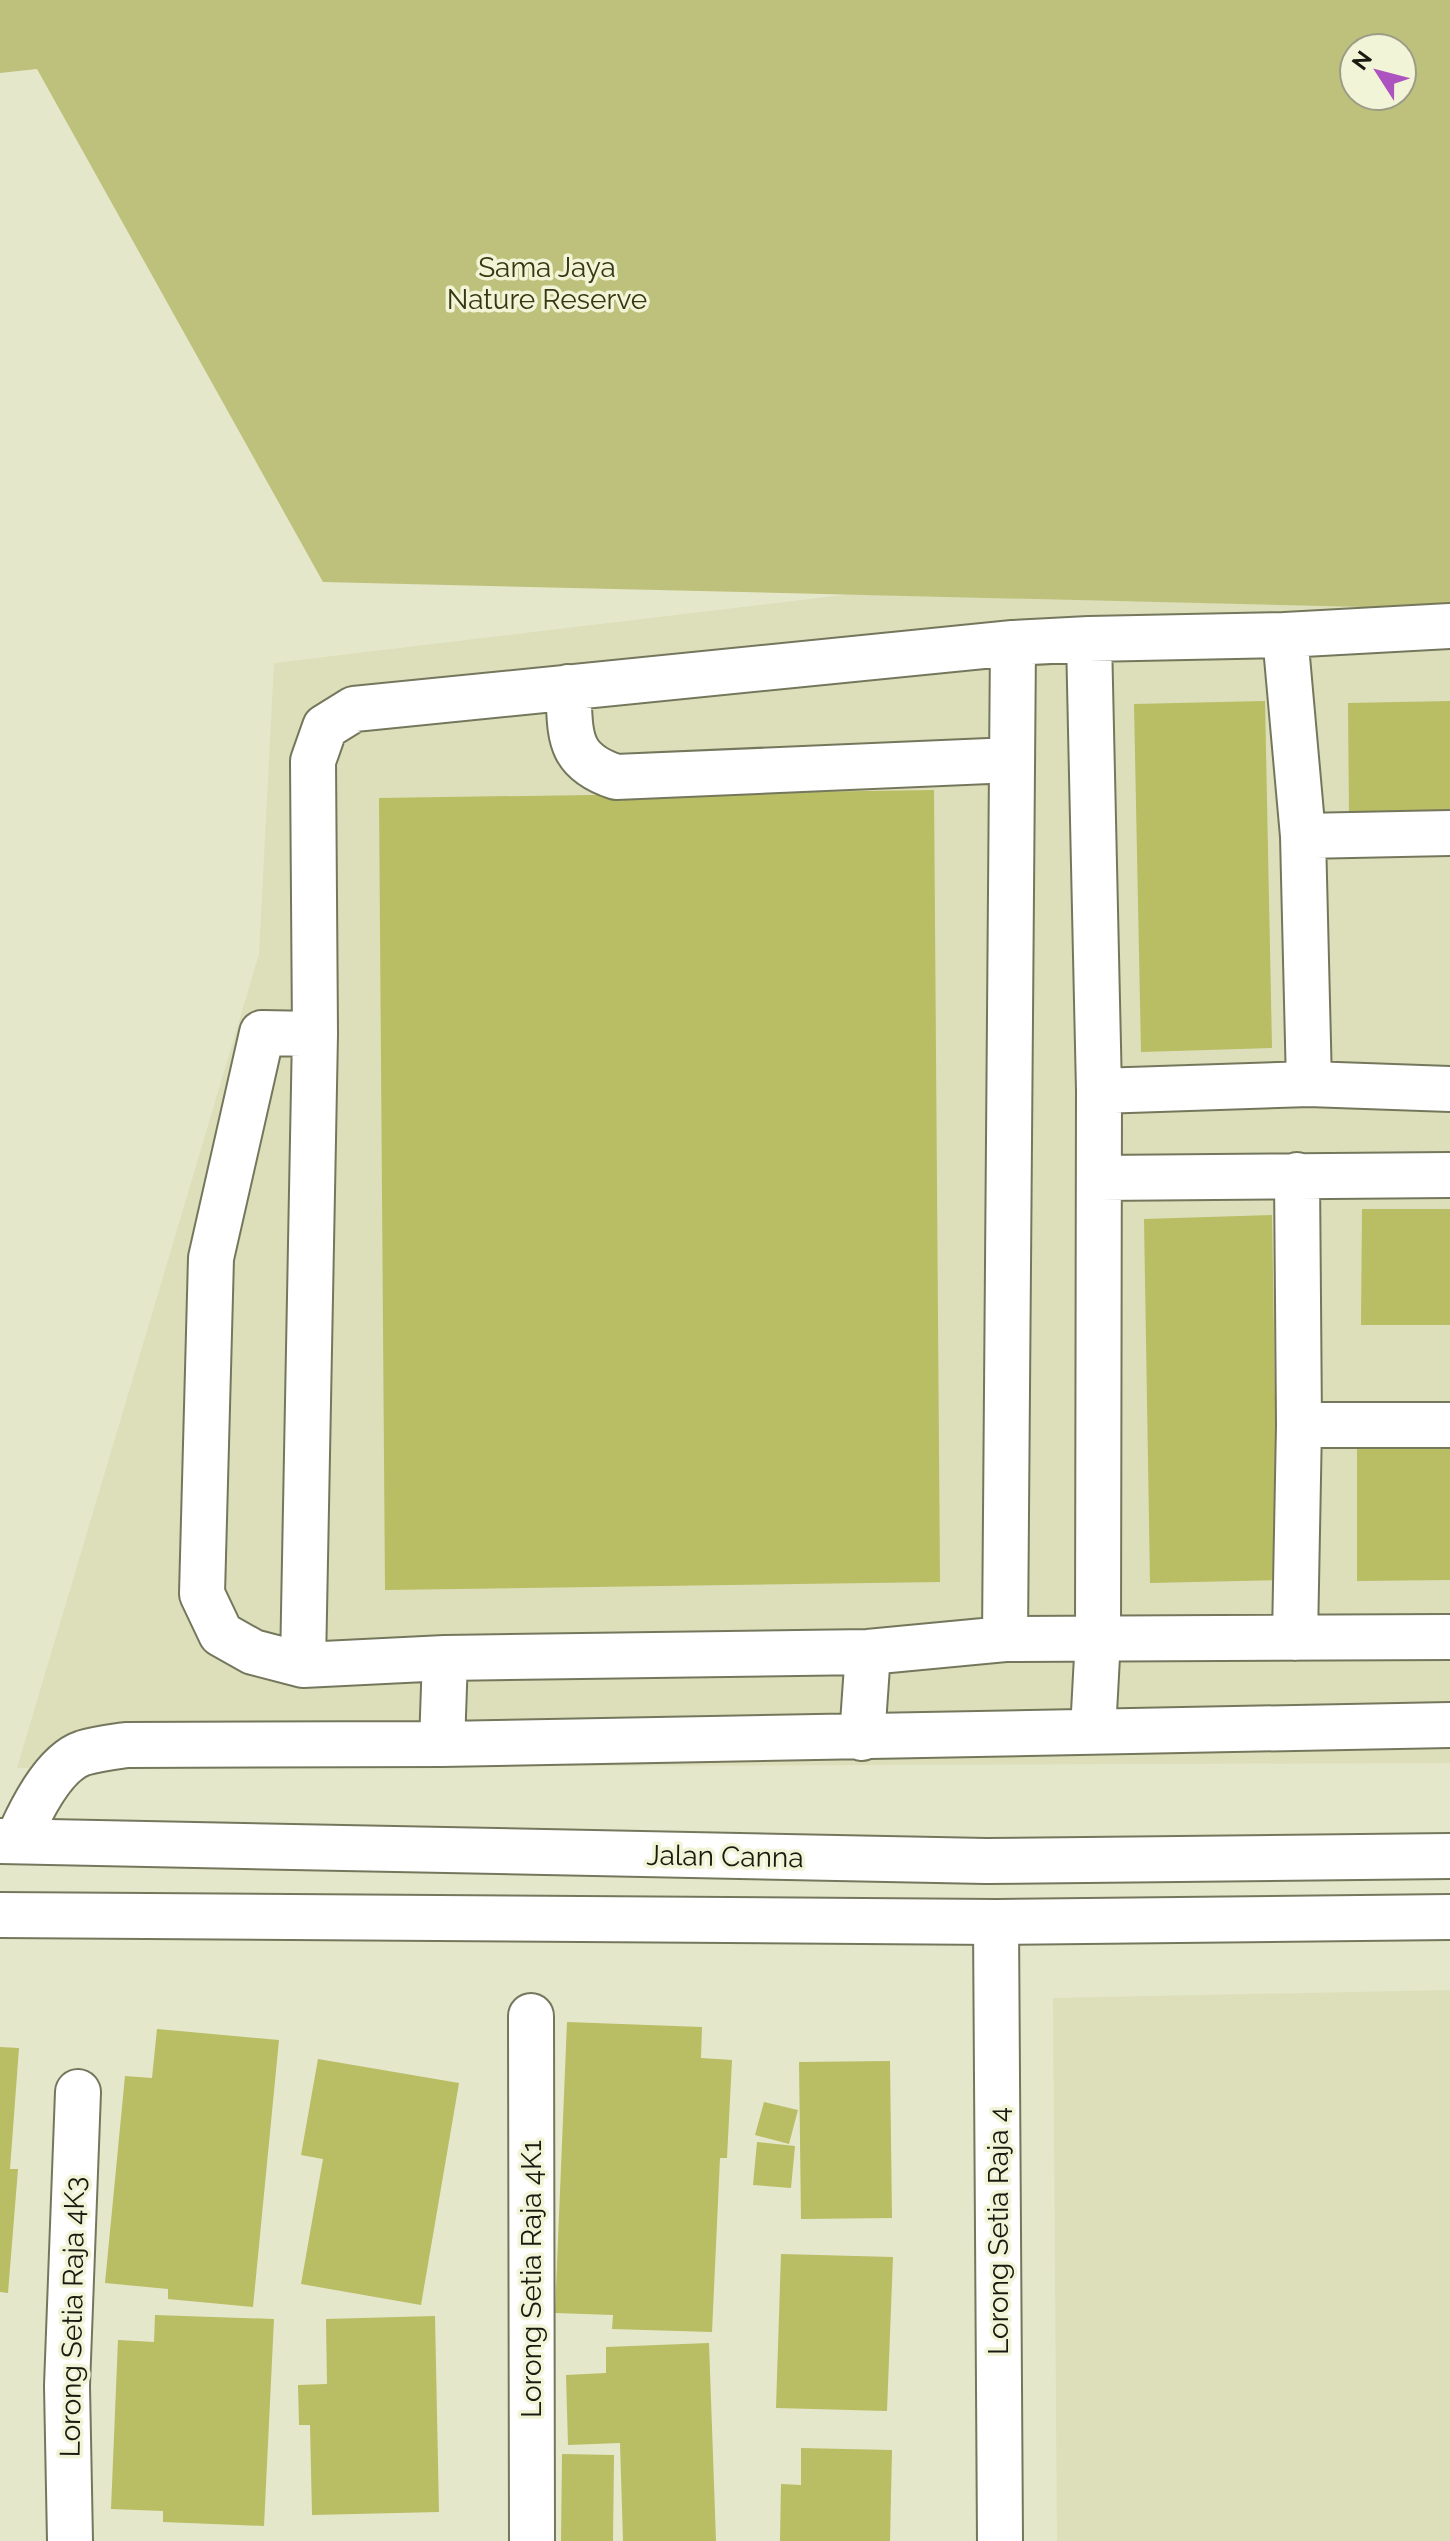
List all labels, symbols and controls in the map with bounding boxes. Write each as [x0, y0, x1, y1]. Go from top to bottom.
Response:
north arrow [1338, 32, 1418, 112]
text: N [1346, 46, 1377, 75]
park label: Sama Jaya Nature Reserve [447, 251, 647, 316]
street label: Jalan Canna [646, 1839, 804, 1874]
street label: Lorong Setia Raja 4 [982, 2107, 1015, 2355]
street label: Lorong Setia Raja 4K1 [515, 2140, 548, 2418]
street label: Lorong Setia Raja 4K3 [54, 2176, 91, 2458]

